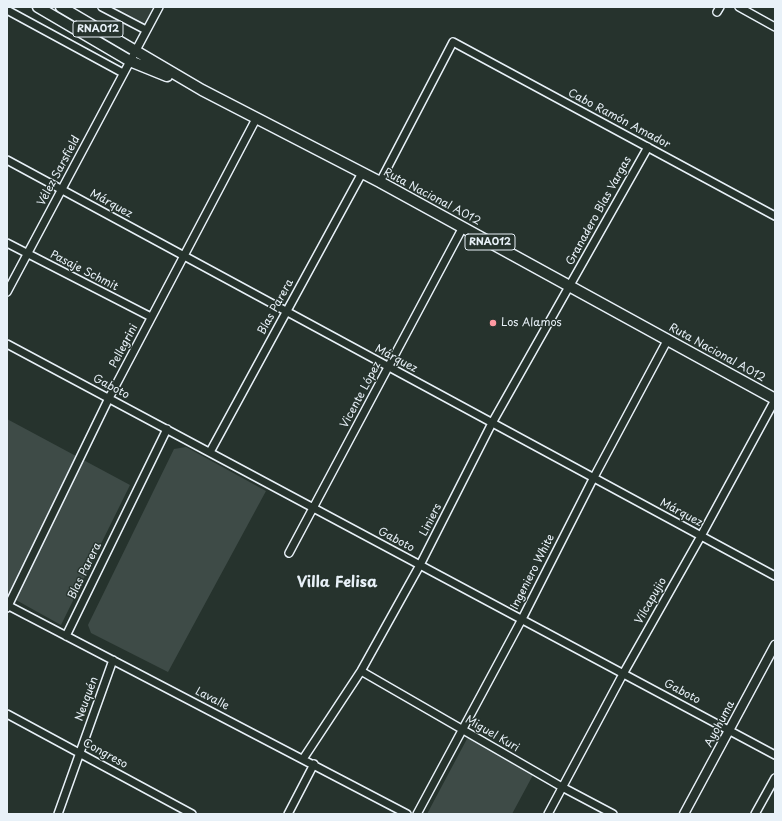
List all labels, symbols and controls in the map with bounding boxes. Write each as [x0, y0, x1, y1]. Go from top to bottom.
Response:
road number: RNA012 [73, 21, 123, 37]
street label: Cabo Ramón Amador [566, 86, 672, 152]
street label: Vélez Sarsfield [35, 134, 83, 208]
street label: Granadero Blas Vargas [564, 154, 634, 268]
street label: Ruta Nacional A012 [381, 166, 483, 228]
street label: Márquez [88, 187, 134, 221]
road number: RNA012 [465, 234, 515, 250]
street label: Pasaje Schmit [48, 248, 120, 294]
street label: Blas Parera [255, 277, 297, 337]
place label: Los Alamos [501, 316, 562, 330]
marker: Los Alamos [488, 318, 498, 328]
street label: Ruta Nacional A012 [667, 321, 767, 385]
street label: Pellegrini [107, 322, 141, 370]
street label: Márquez [373, 342, 419, 376]
street label: Vicente López [338, 360, 384, 430]
street label: Gaboto [91, 372, 131, 402]
street label: Márquez [658, 496, 704, 530]
street label: Liniers [417, 502, 445, 538]
street label: Gaboto [376, 525, 416, 555]
street label: Ingeniero White [508, 532, 558, 612]
street label: Blas Parera [66, 541, 104, 601]
district label: Villa Felisa [297, 574, 377, 592]
street label: Vilcapujio [632, 575, 670, 627]
street label: Neuquén [73, 675, 101, 723]
street label: Gaboto [662, 677, 702, 707]
street label: Lavalle [193, 685, 231, 713]
street label: Ayohuma [702, 699, 738, 749]
street label: Miguel Kuri [463, 713, 521, 755]
street label: Congreso [80, 736, 130, 772]

